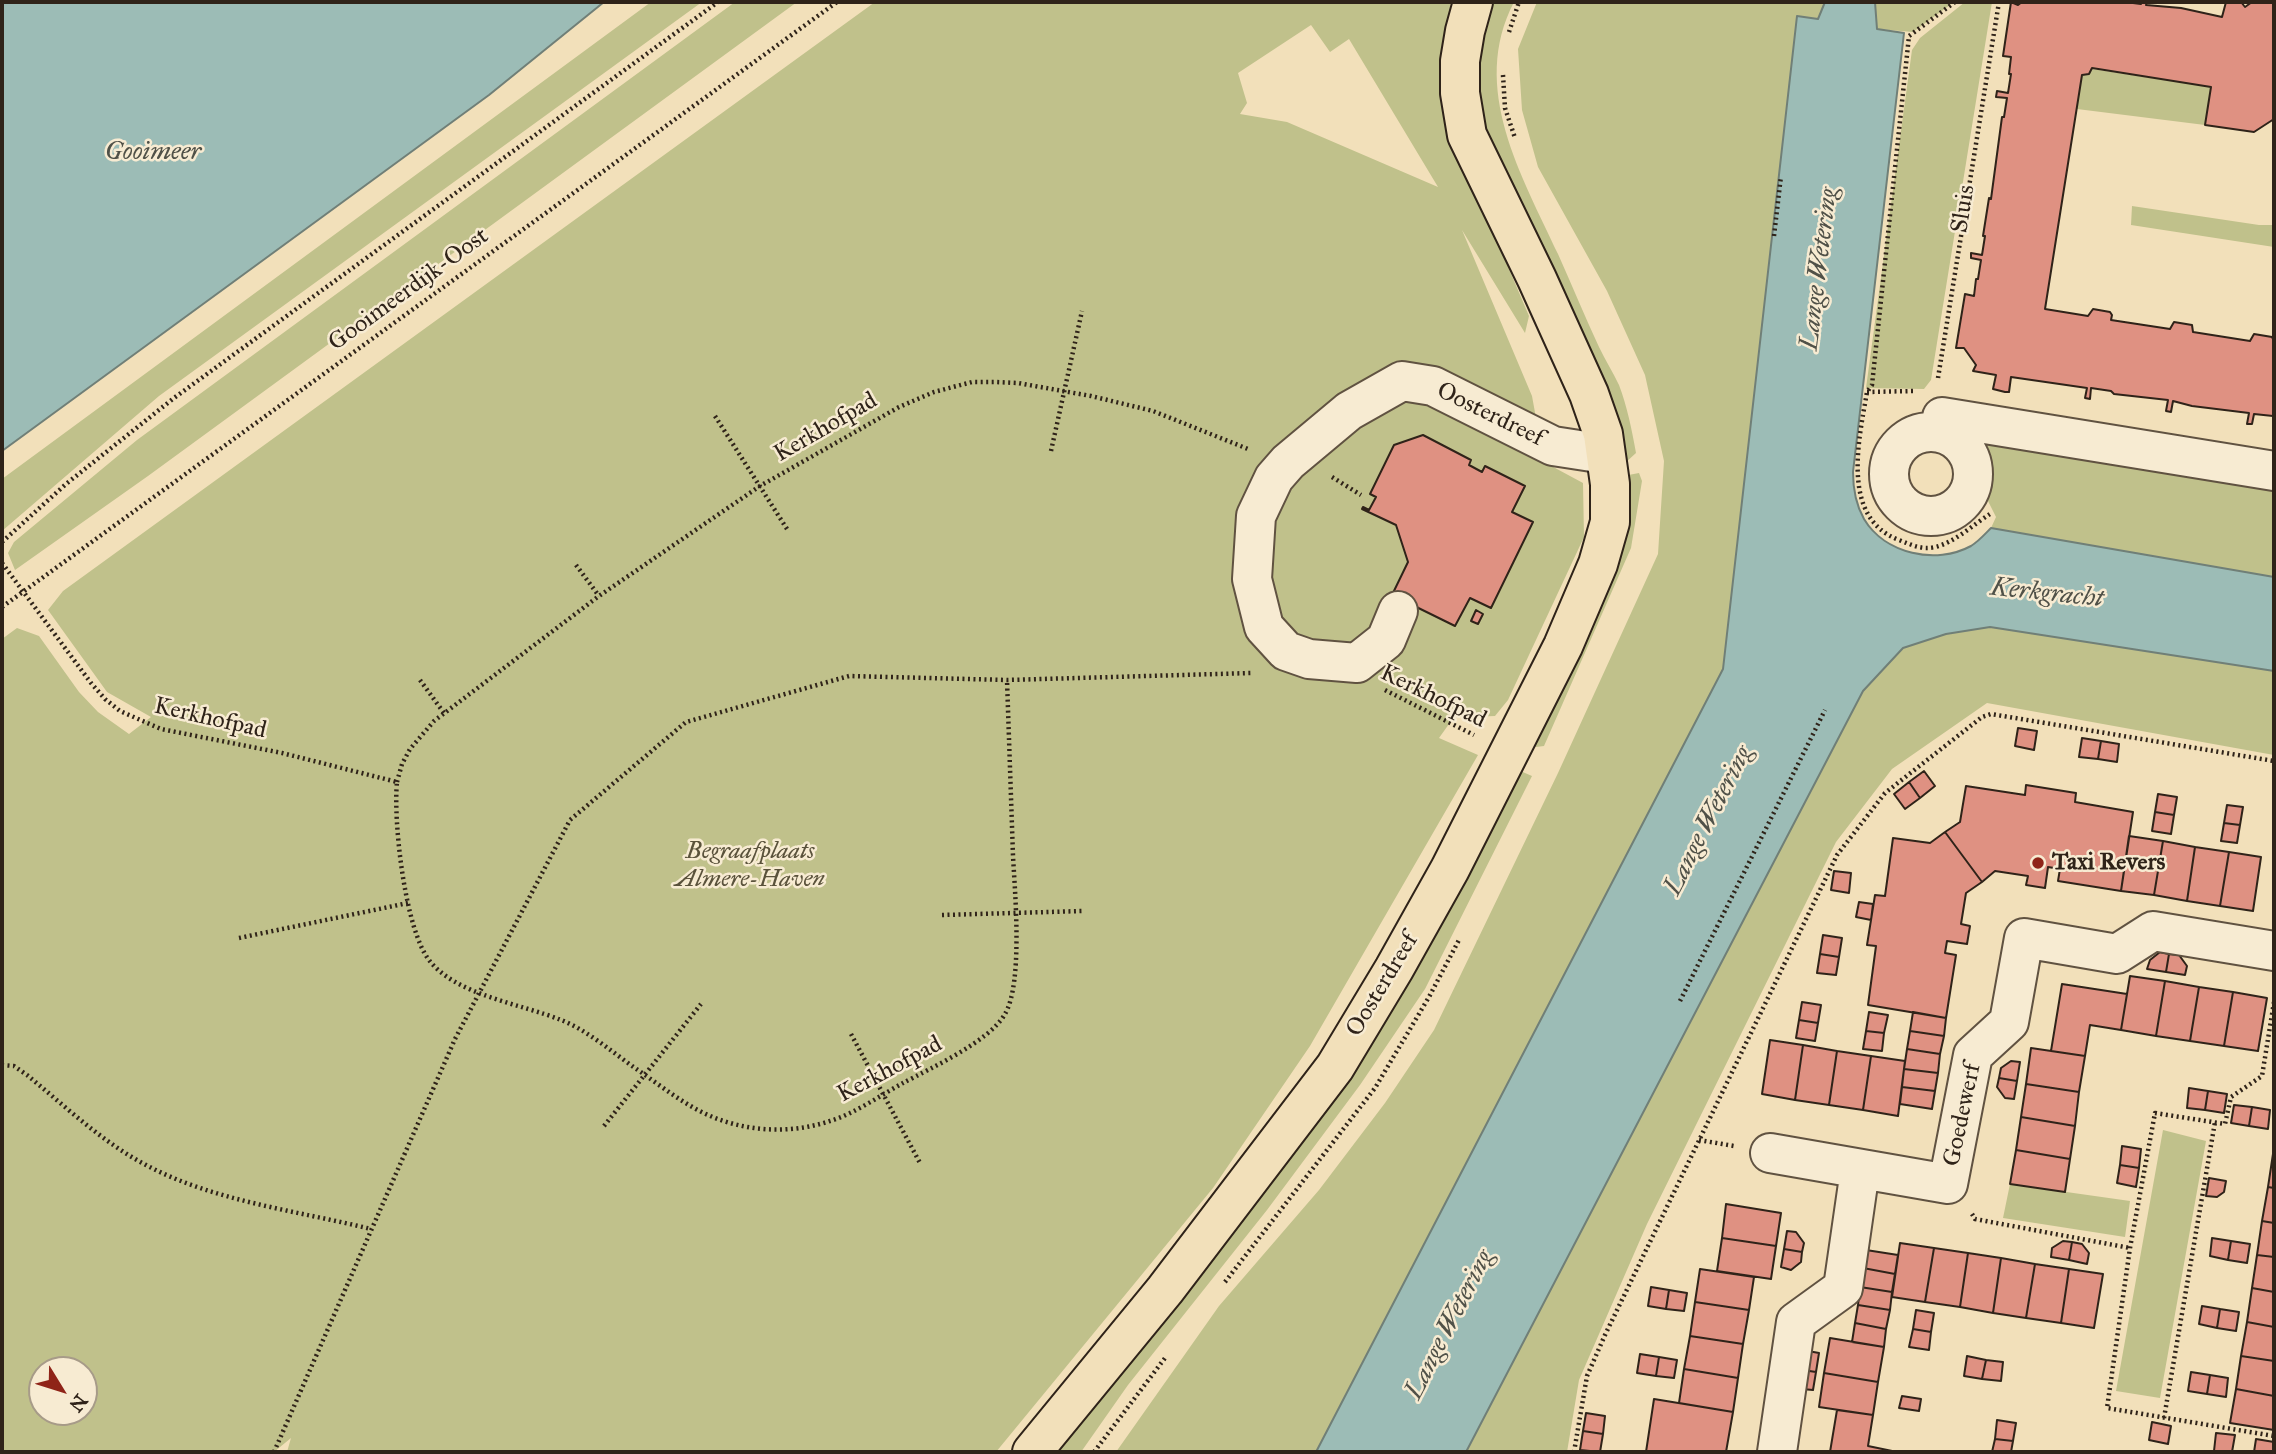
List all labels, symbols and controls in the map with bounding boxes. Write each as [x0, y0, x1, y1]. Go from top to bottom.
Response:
water label: Gooimeer [105, 137, 201, 169]
street label: Sluis [1946, 183, 1982, 235]
water label: Lange Wetering [1795, 186, 1845, 352]
street label: Gooimeerdijk-Oost [323, 222, 495, 358]
street label: Oosterdreef [1432, 377, 1548, 453]
street label: Kerkhofpad [769, 387, 883, 469]
water label: Kerkgracht [1989, 573, 2105, 615]
street label: Kerkhofpad [1375, 659, 1491, 735]
street label: Kerkhofpad [151, 692, 269, 746]
water label: Lange Wetering [1658, 741, 1760, 901]
park label: Begraafplaats Almere-Haven [675, 838, 825, 894]
place label: Taxi Revers [2052, 849, 2165, 877]
marker: Taxi Revers [2030, 855, 2046, 871]
street label: Oosterdreef [1341, 928, 1425, 1042]
street label: Kerkhofpad [833, 1030, 947, 1110]
street label: Goedewerf [1938, 1061, 1988, 1169]
water label: Lange Wetering [1399, 1245, 1501, 1405]
north arrow [28, 1356, 98, 1426]
text: N [64, 1390, 92, 1416]

